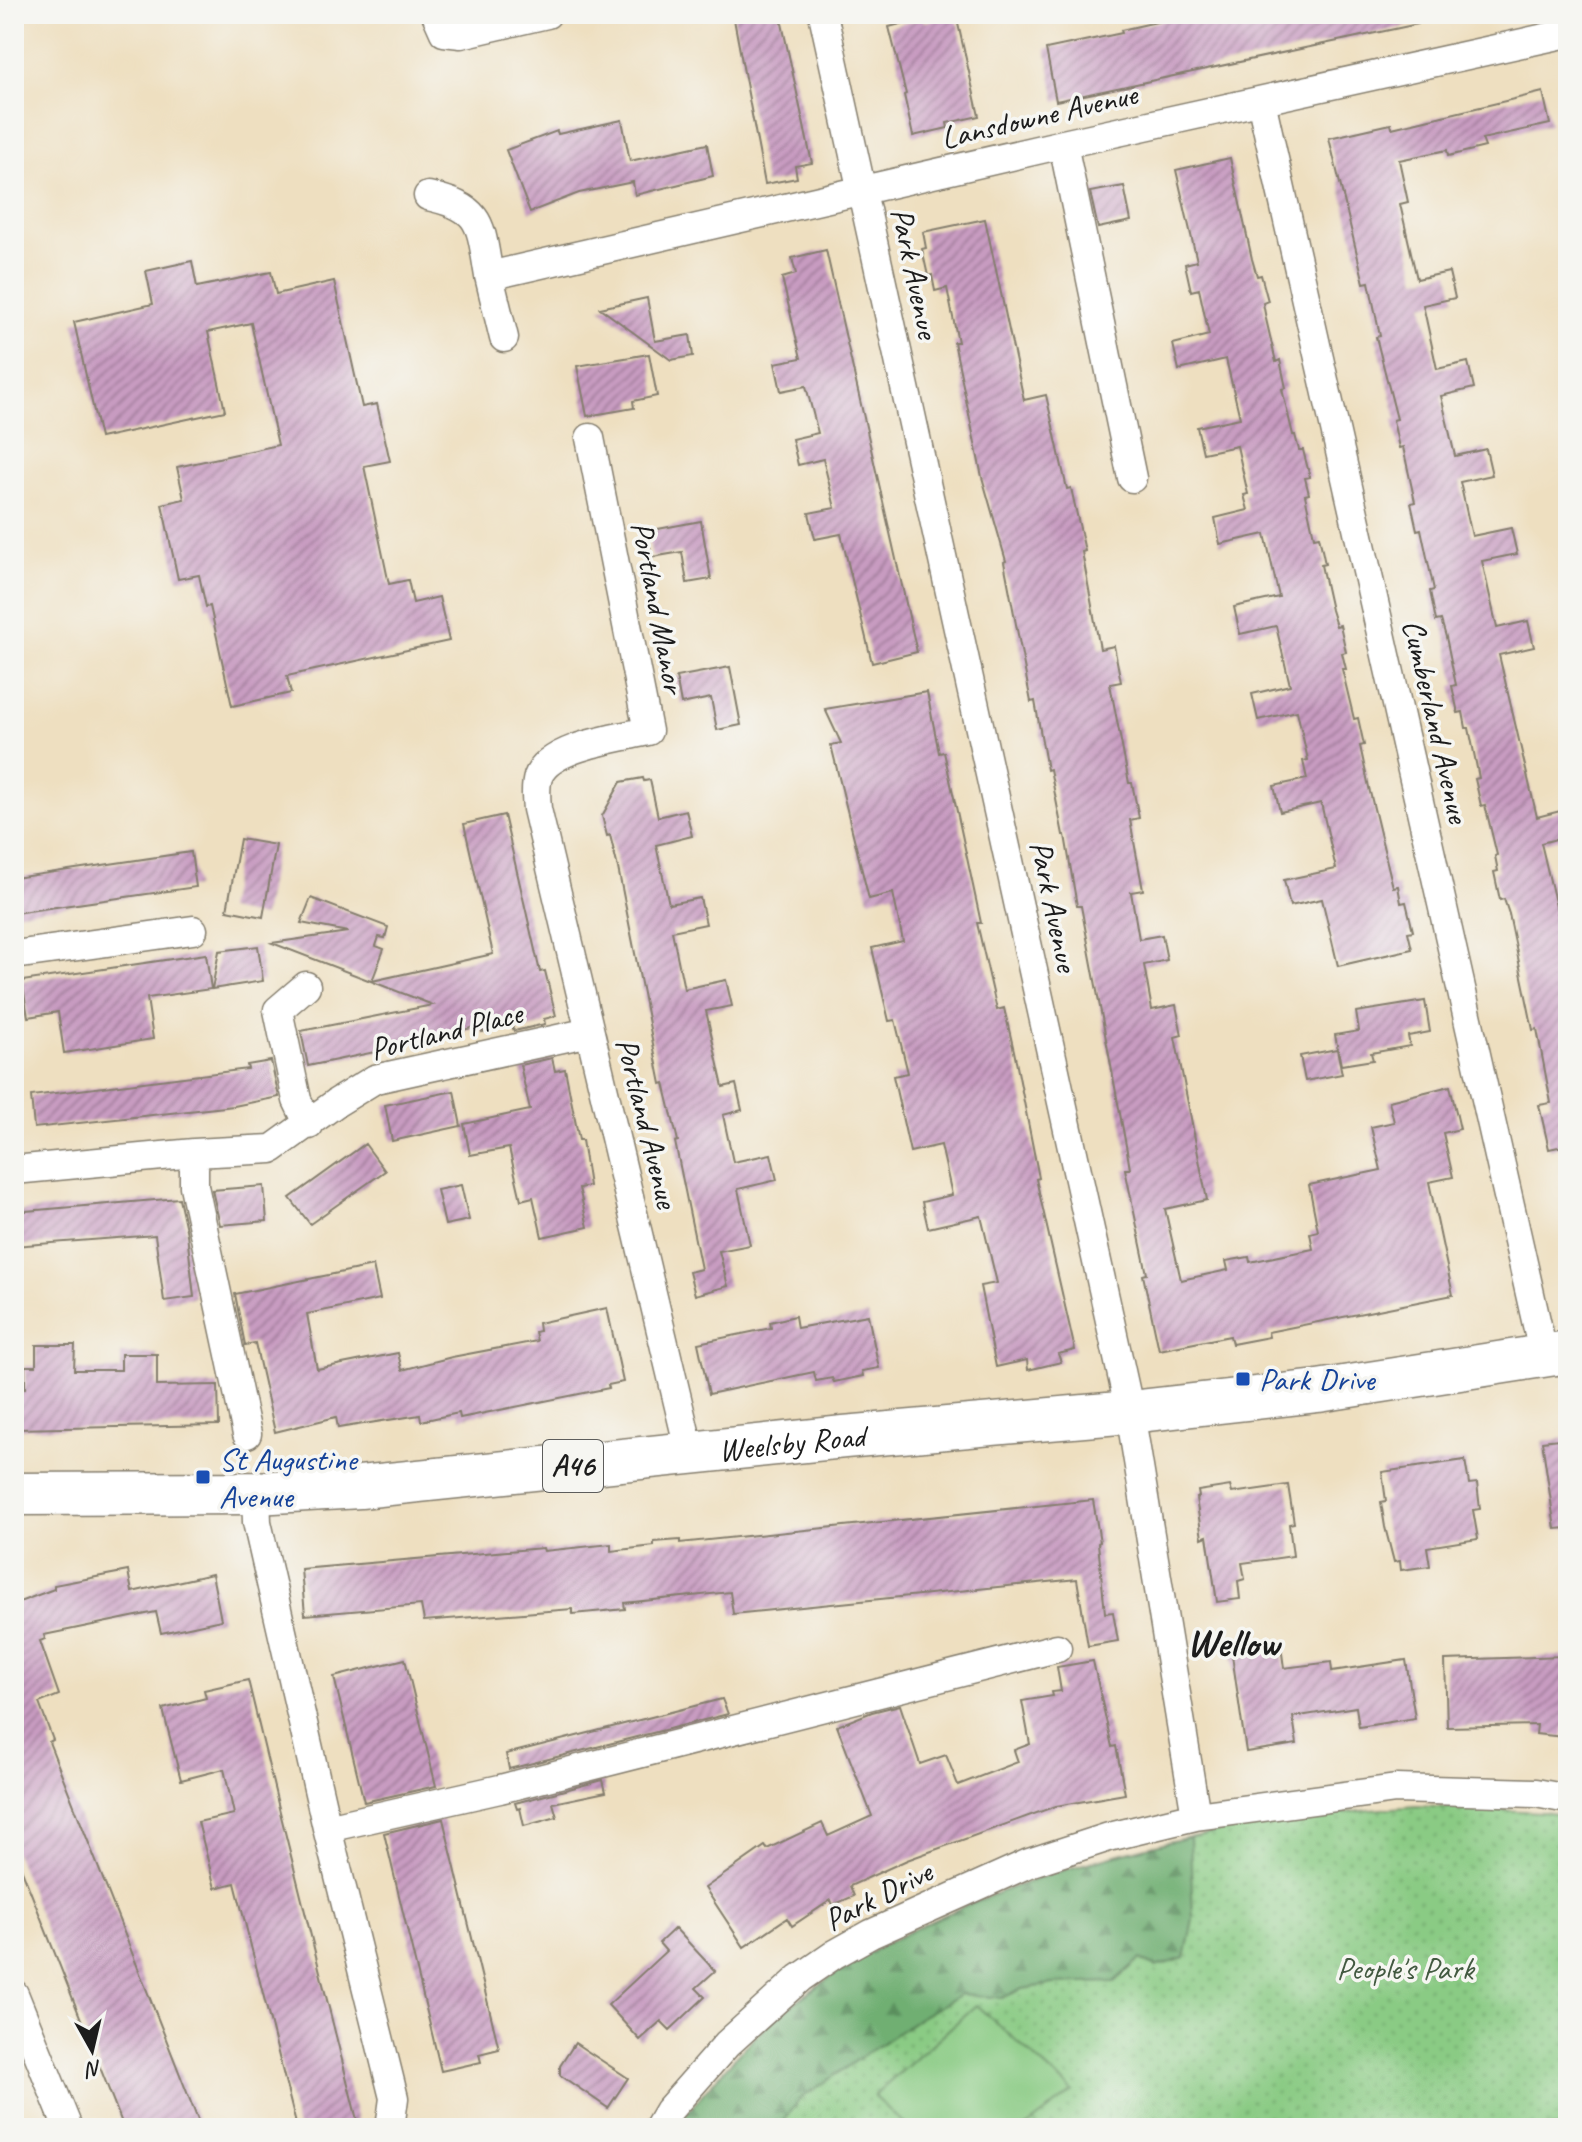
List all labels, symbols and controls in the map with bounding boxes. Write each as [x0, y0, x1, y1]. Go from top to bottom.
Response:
street label: Lansdowne Avenue [937, 73, 1143, 158]
street label: Park Avenue [881, 204, 949, 344]
street label: Portland Manor [621, 518, 695, 700]
street label: Cumberland Avenue [1393, 615, 1480, 829]
street label: Park Avenue [1020, 837, 1088, 977]
street label: Portland Place [366, 992, 529, 1070]
street label: Portland Avenue [606, 1034, 689, 1215]
place label: Park Drive [1259, 1359, 1377, 1400]
marker: Park Drive [1234, 1370, 1252, 1388]
street label: Weelsby Road [716, 1414, 872, 1470]
place label: St Augustine Avenue [219, 1439, 359, 1517]
road number: A46 [543, 1440, 603, 1492]
marker: St Augustine Avenue [194, 1468, 212, 1486]
district label: Wellow [1187, 1618, 1282, 1668]
street label: Park Drive [817, 1850, 941, 1940]
park label: People's Park [1337, 1948, 1476, 1989]
north arrow [52, 2010, 132, 2090]
text: N [83, 2054, 103, 2084]

